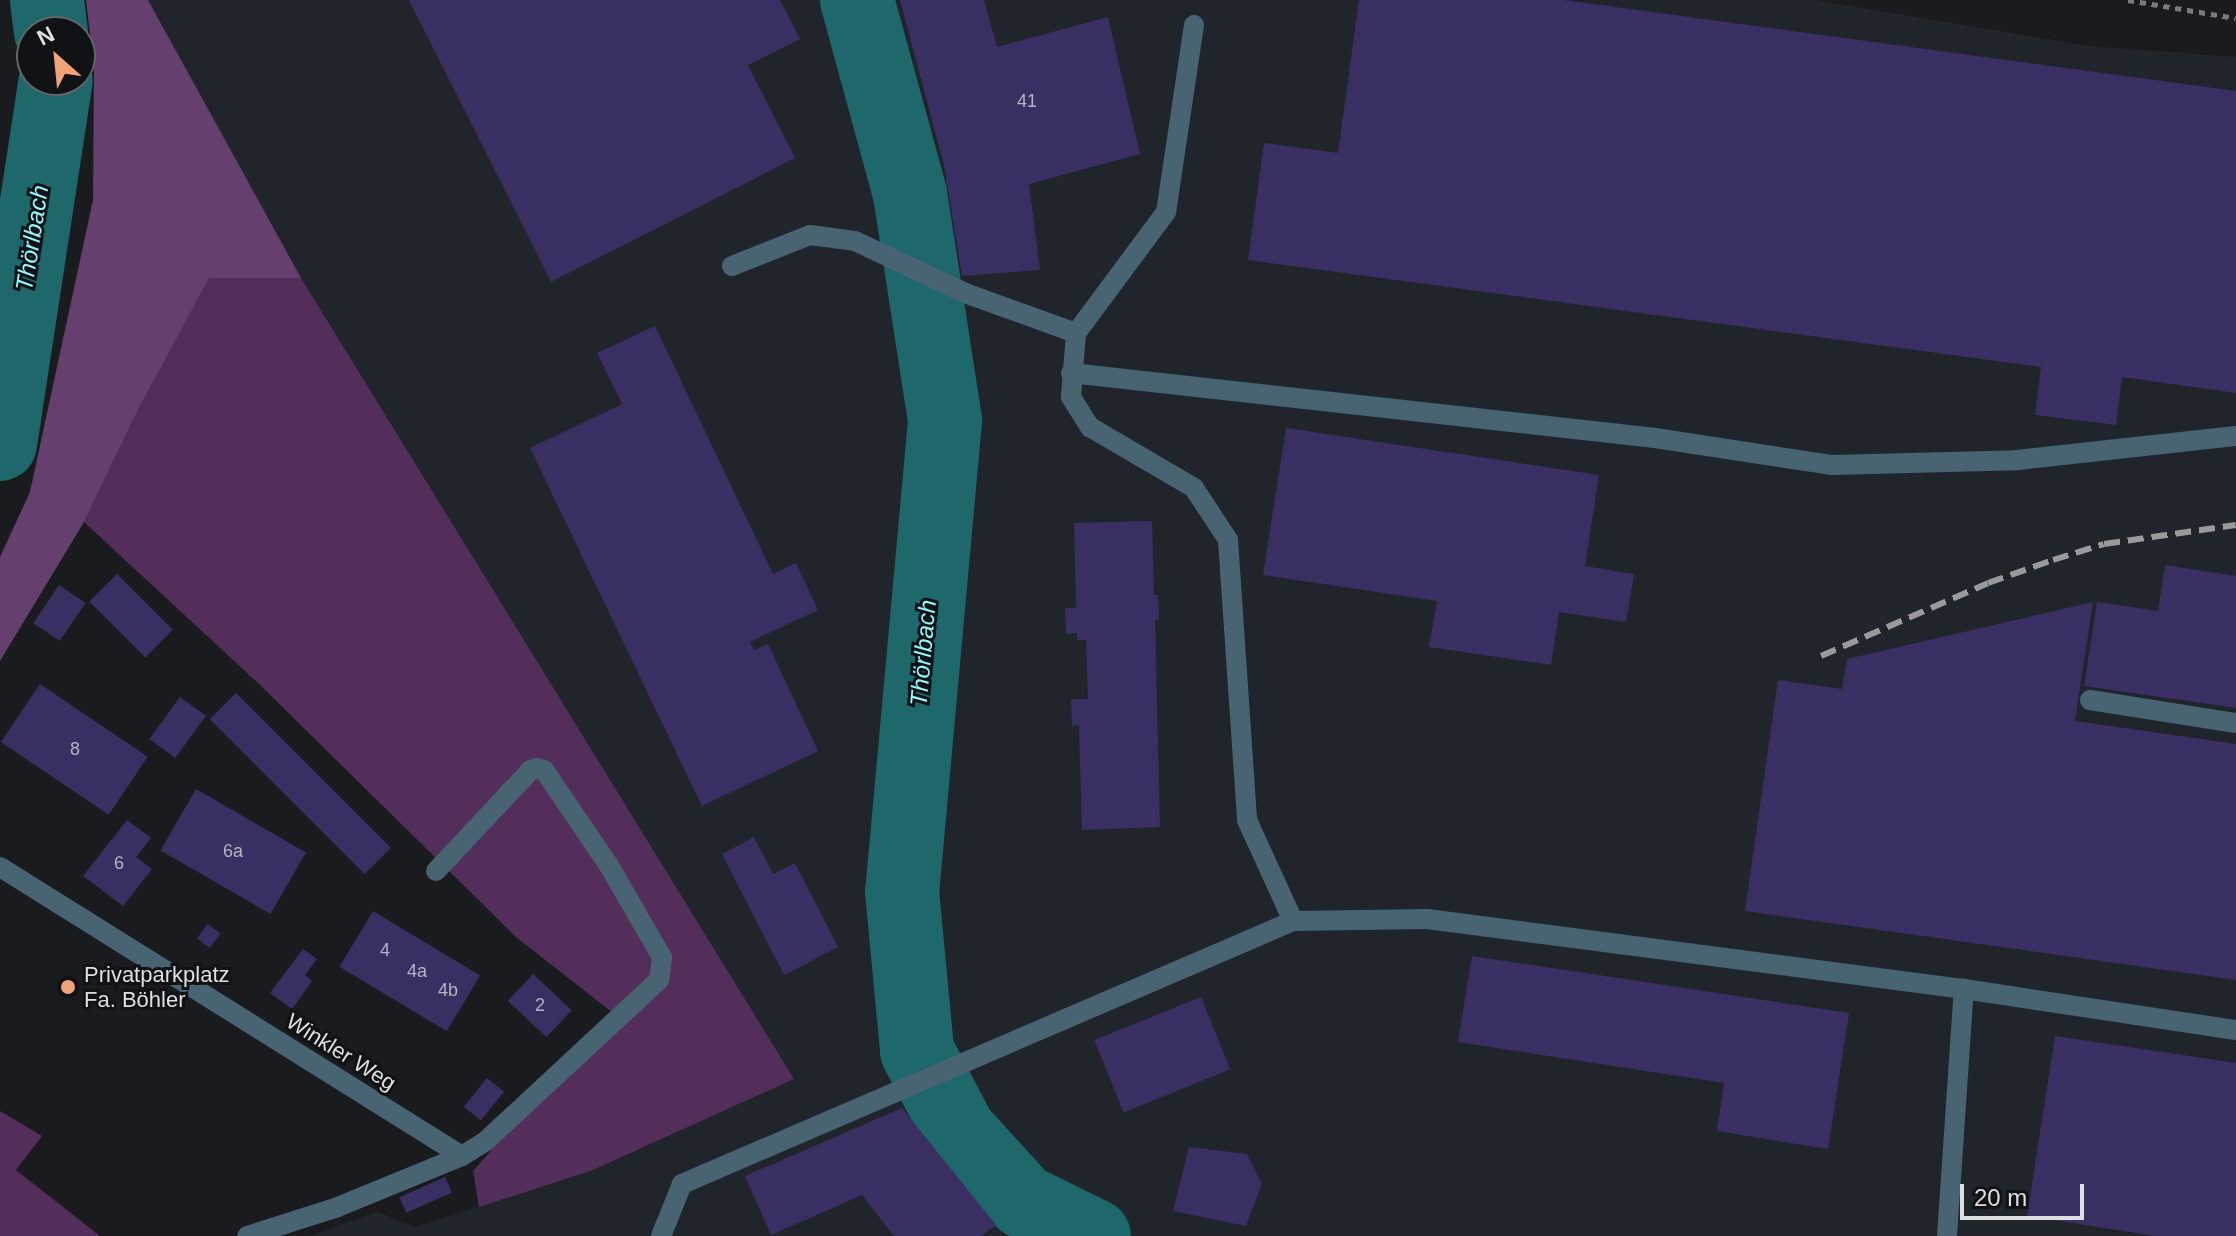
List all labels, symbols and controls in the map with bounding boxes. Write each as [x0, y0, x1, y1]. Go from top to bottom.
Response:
north arrow [16, 16, 96, 96]
text: N [33, 21, 59, 51]
house number: 41 [1017, 90, 1037, 112]
water label: Thörlbach [9, 183, 55, 293]
water label: Thörlbach [904, 599, 942, 707]
house number: 8 [70, 738, 80, 760]
house number: 6a [223, 840, 243, 862]
house number: 6 [114, 852, 124, 874]
house number: 4 [380, 939, 390, 961]
house number: 4a [407, 960, 427, 982]
place label: Privatparkplatz Fa. Böhler [84, 961, 230, 1012]
marker: Privatparkplatz Fa. Böhler [59, 978, 77, 996]
house number: 4b [438, 979, 458, 1001]
house number: 2 [535, 994, 545, 1016]
street label: Winkler Weg [281, 1008, 401, 1096]
scale bar [1964, 1168, 2088, 1218]
text: 20 m [1974, 1184, 2027, 1211]

